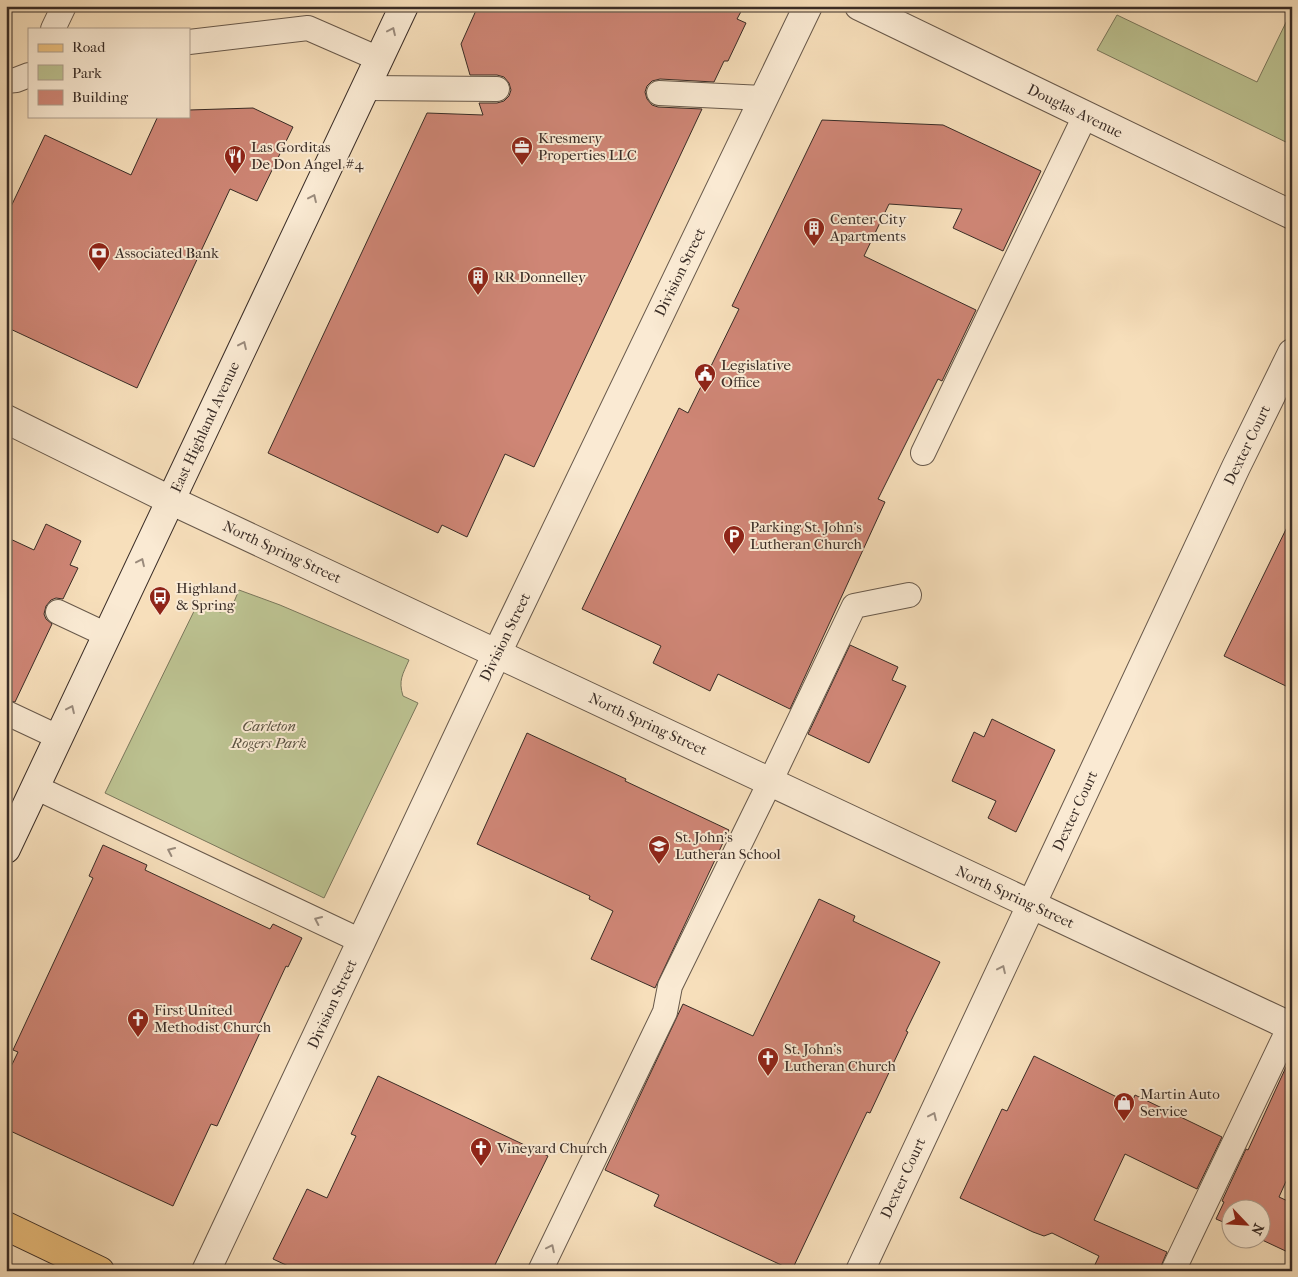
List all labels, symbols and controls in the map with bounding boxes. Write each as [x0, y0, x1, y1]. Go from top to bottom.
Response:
one-way arrow [386, 27, 396, 36]
legend [28, 28, 190, 118]
text: Road [72, 38, 106, 56]
text: Park [72, 64, 102, 82]
street label: Douglas Avenue [1024, 80, 1126, 142]
text: Building [72, 88, 129, 106]
place label: Kresmery Properties LLC [538, 129, 637, 164]
office icon: Kresmery Properties LLC [510, 135, 534, 166]
place label: Las Gorditas De Don Angel #4 [251, 138, 365, 173]
restaurant icon: Las Gorditas De Don Angel #4 [223, 144, 247, 175]
one-way arrow [307, 194, 317, 203]
place label: Center City Apartments [829, 210, 907, 245]
building icon: Center City Apartments [802, 216, 826, 247]
street label: Division Street [651, 224, 710, 319]
bank icon: Associated Bank [87, 241, 111, 272]
place label: Associated Bank [114, 244, 219, 262]
building icon: RR Donnelley [466, 265, 490, 296]
place label: RR Donnelley [494, 268, 587, 286]
one-way arrow [237, 341, 248, 350]
place label: Legislative Office [721, 356, 791, 391]
street label: East Highland Avenue [167, 358, 243, 495]
public building icon: Legislative Office [693, 362, 717, 393]
street label: Dexter Court [1220, 401, 1274, 488]
street label: North Spring Street [220, 517, 344, 588]
place label: Parking St. John's Lutheran Church [750, 518, 863, 553]
parking icon: Parking St. John's Lutheran Church [722, 524, 746, 555]
one-way arrow [134, 558, 145, 567]
place label: Highland & Spring [176, 579, 237, 614]
bus stop icon: Highland & Spring [148, 585, 172, 616]
street label: Division Street [476, 589, 535, 684]
street label: North Spring Street [586, 689, 710, 760]
one-way arrow [65, 705, 76, 714]
park label: Carleton Rogers Park [230, 717, 307, 752]
street label: Dexter Court [1048, 767, 1102, 854]
place label: St. John's Lutheran School [675, 828, 781, 863]
school or university icon: St. John's Lutheran School [647, 834, 671, 865]
one-way arrow [167, 847, 176, 857]
street label: North Spring Street [953, 862, 1077, 933]
one-way arrow [314, 917, 323, 927]
street label: Division Street [303, 956, 361, 1052]
one-way arrow [995, 965, 1005, 974]
place label: First United Methodist Church [154, 1001, 272, 1036]
church icon: First United Methodist Church [126, 1007, 150, 1038]
place label: St. John's Lutheran Church [784, 1040, 897, 1075]
church icon: St. John's Lutheran Church [756, 1046, 780, 1077]
place label: Martin Auto Service [1140, 1085, 1220, 1120]
shop icon: Martin Auto Service [1112, 1091, 1136, 1122]
one-way arrow [926, 1112, 937, 1121]
street label: Dexter Court [876, 1134, 930, 1221]
church icon: Vineyard Church [469, 1136, 493, 1167]
place label: Vineyard Church [496, 1139, 608, 1157]
north arrow [1220, 1200, 1270, 1250]
text: N [1247, 1221, 1267, 1238]
one-way arrow [545, 1244, 556, 1253]

